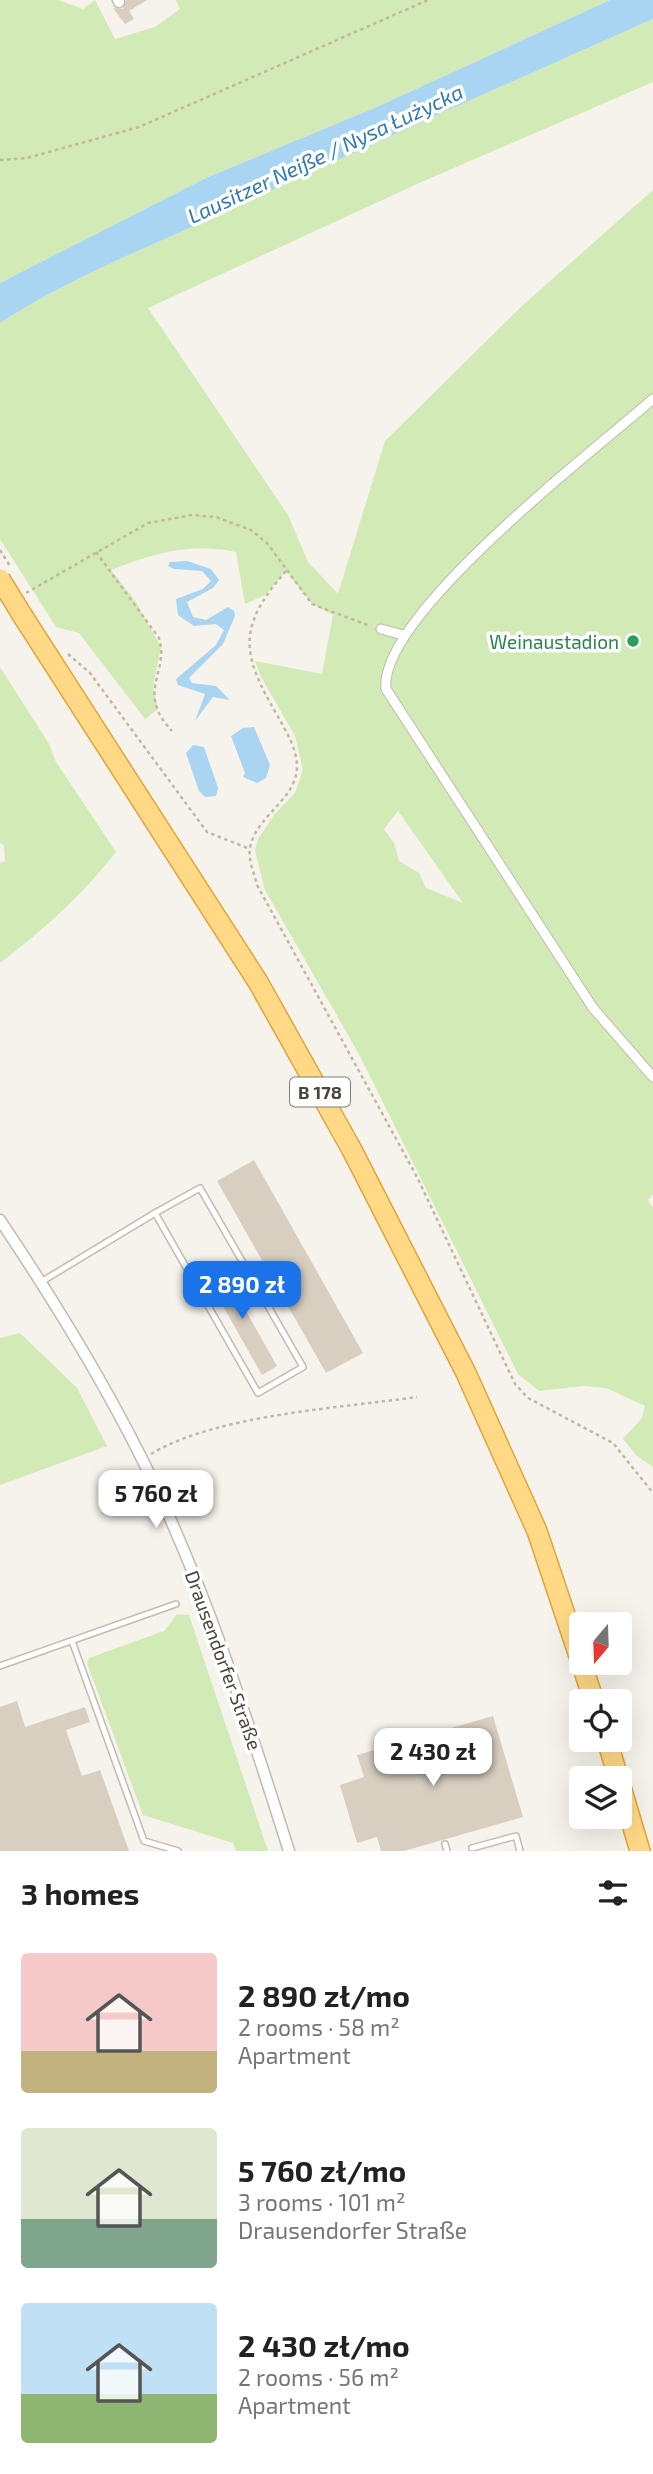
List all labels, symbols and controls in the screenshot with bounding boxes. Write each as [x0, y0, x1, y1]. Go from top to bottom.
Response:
water label: Lausitzer Neiße / Nysa Łużycka [183, 78, 467, 229]
place label: Weinaustadion [489, 630, 619, 653]
marker: Weinaustadion [625, 633, 641, 649]
road number: B 178 [290, 1078, 350, 1106]
pin: 2 890 zł [170, 1262, 314, 1321]
text: 2 890 zł [199, 1270, 285, 1298]
pin: 5 760 zł [84, 1470, 228, 1530]
text: 5 760 zł [114, 1479, 198, 1507]
street label: Drausendorfer Straße [181, 1567, 267, 1753]
north arrow [569, 1612, 632, 1675]
map controls [569, 1612, 632, 1829]
button: locate [569, 1689, 632, 1752]
pin: 2 430 zł [361, 1728, 505, 1788]
text: 2 430 zł [390, 1737, 476, 1765]
button: layers [569, 1766, 632, 1829]
icon: filters [594, 1874, 632, 1912]
text: 3 homes [21, 1875, 140, 1911]
text: 2 890 zł/mo [238, 1977, 410, 2013]
icon: home [77, 1981, 161, 2065]
text: 2 rooms · 58 m² [238, 2013, 400, 2041]
text: Apartment [238, 2041, 351, 2069]
text: 5 760 zł/mo [238, 2152, 406, 2188]
icon: home [77, 2156, 161, 2240]
text: 3 rooms · 101 m² [238, 2188, 405, 2216]
text: Drausendorfer Straße [238, 2216, 467, 2244]
text: 2 430 zł/mo [238, 2327, 410, 2363]
icon: home [77, 2331, 161, 2415]
text: 2 rooms · 56 m² [238, 2363, 399, 2391]
text: Apartment [238, 2391, 351, 2419]

